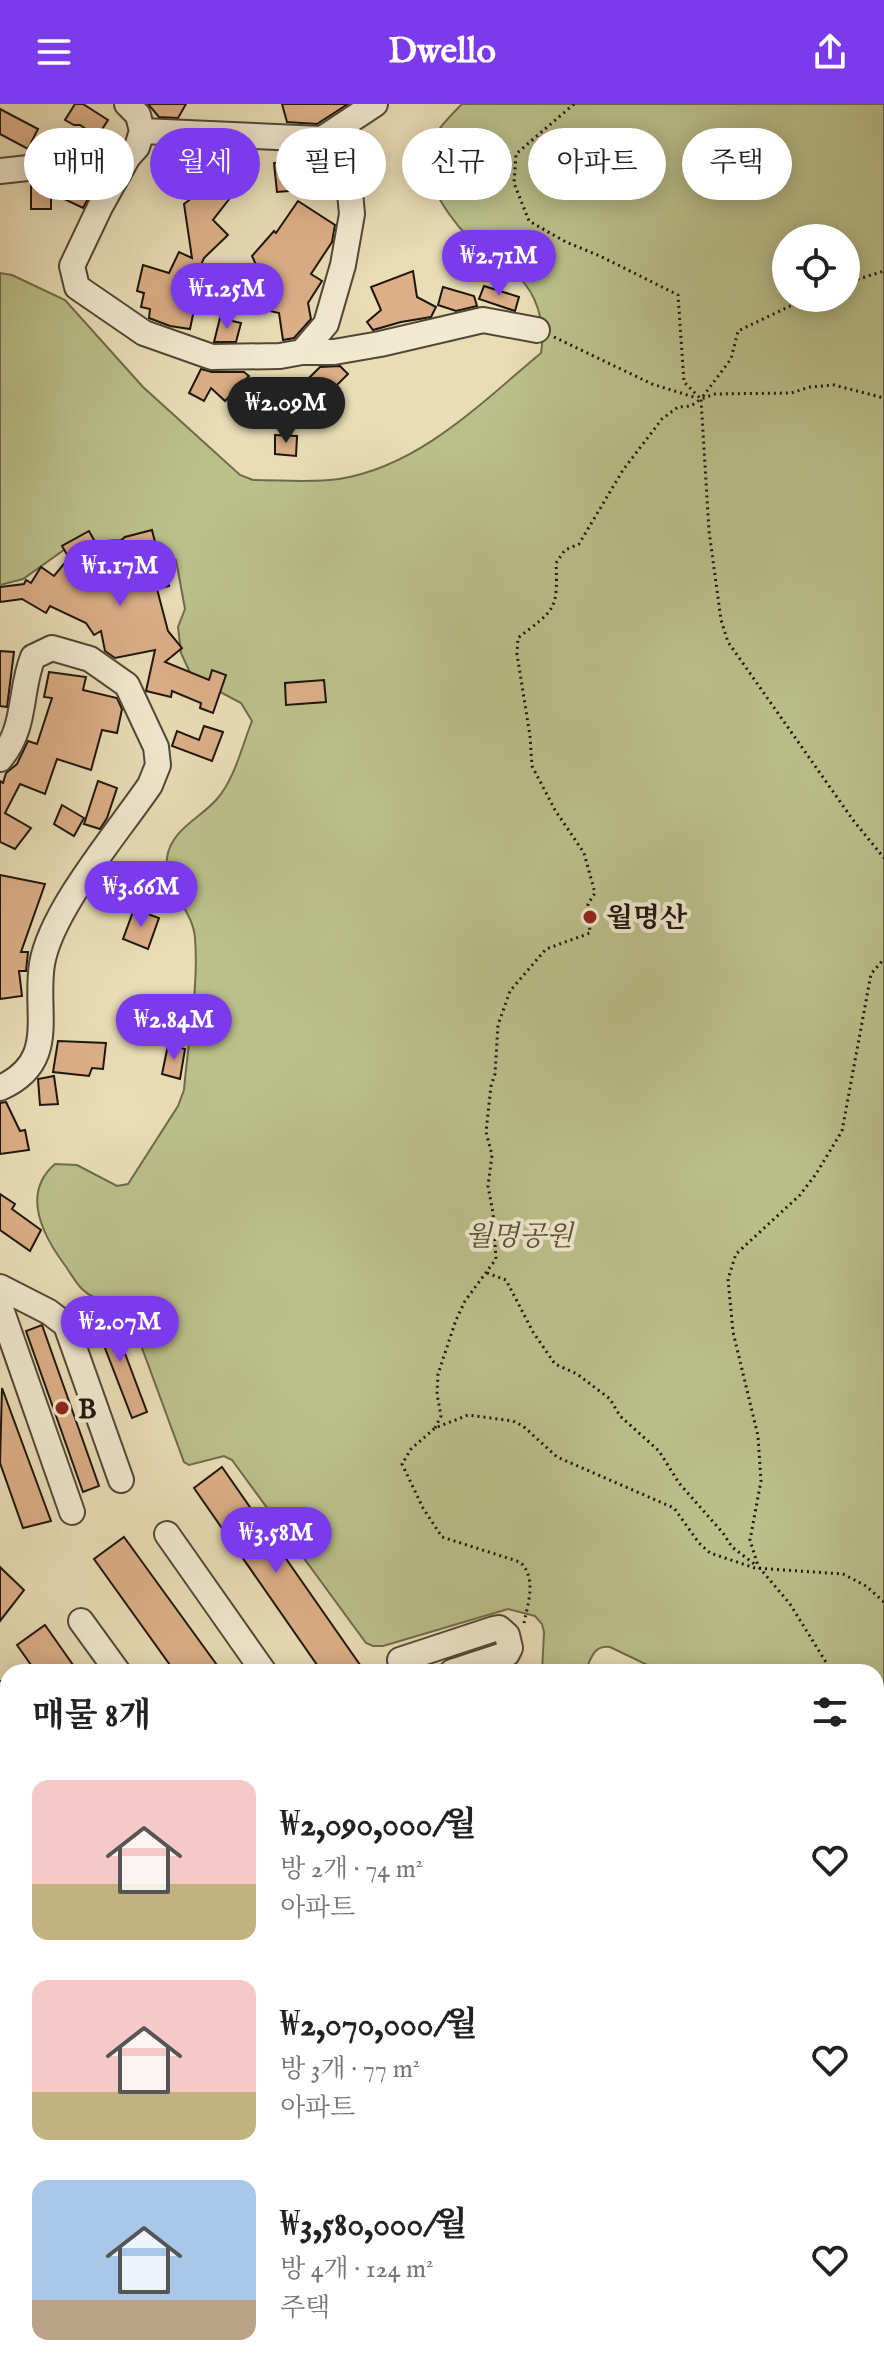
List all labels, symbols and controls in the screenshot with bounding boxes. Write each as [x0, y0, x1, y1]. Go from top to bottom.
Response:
text: Dwello [388, 29, 496, 75]
icon: menu [32, 30, 76, 74]
icon: share [808, 30, 852, 74]
chip: 매매 [24, 128, 134, 200]
chip: 월세 [150, 128, 260, 200]
chip: 필터 [276, 128, 386, 200]
chip: 신규 [402, 128, 512, 200]
chip: 아파트 [528, 128, 666, 200]
chip: 주택 [682, 128, 792, 200]
map controls [772, 224, 860, 312]
button: locate [772, 224, 860, 312]
pin: ₩2.71M [434, 230, 564, 298]
text: ₩2.71M [460, 239, 538, 272]
pin: ₩1.25M [162, 263, 292, 331]
text: ₩1.25M [189, 272, 265, 305]
pin: ₩2.09M [221, 377, 351, 445]
text: ₩2.09M [245, 386, 327, 419]
pin: ₩1.17M [55, 540, 185, 608]
text: ₩1.17M [82, 549, 158, 582]
pin: ₩3.66M [76, 861, 206, 929]
text: ₩3.66M [103, 870, 180, 903]
place label: 월명산 [606, 902, 688, 937]
marker: 월명산 [581, 908, 599, 926]
pin: ₩2.84M [109, 994, 239, 1062]
text: ₩2.84M [134, 1003, 214, 1036]
park label: 월명공원 [465, 1220, 575, 1255]
pin: ₩2.07M [55, 1296, 185, 1364]
text: ₩2.07M [79, 1305, 161, 1338]
place label: B [78, 1393, 97, 1428]
marker: B [53, 1399, 71, 1417]
pin: ₩3.58M [211, 1507, 341, 1575]
text: ₩3.58M [239, 1516, 313, 1549]
icon: filters [808, 1690, 852, 1734]
text: 매물 8개 [32, 1695, 151, 1738]
text: ₩2,090,000/월 [280, 1804, 477, 1847]
icon: home [96, 1812, 192, 1908]
icon: heart [808, 1838, 852, 1882]
text: 방 2개 · 74 m² [280, 1853, 423, 1886]
text: 아파트 [280, 1892, 355, 1925]
text: ₩2,070,000/월 [280, 2004, 478, 2047]
icon: home [96, 2012, 192, 2108]
icon: heart [808, 2038, 852, 2082]
text: 방 3개 · 77 m² [280, 2053, 420, 2086]
text: 아파트 [280, 2092, 355, 2125]
text: ₩3,580,000/월 [280, 2204, 468, 2247]
icon: home [96, 2212, 192, 2308]
icon: heart [808, 2238, 852, 2282]
text: 방 4개 · 124 m² [280, 2253, 433, 2286]
text: 주택 [280, 2292, 330, 2325]

